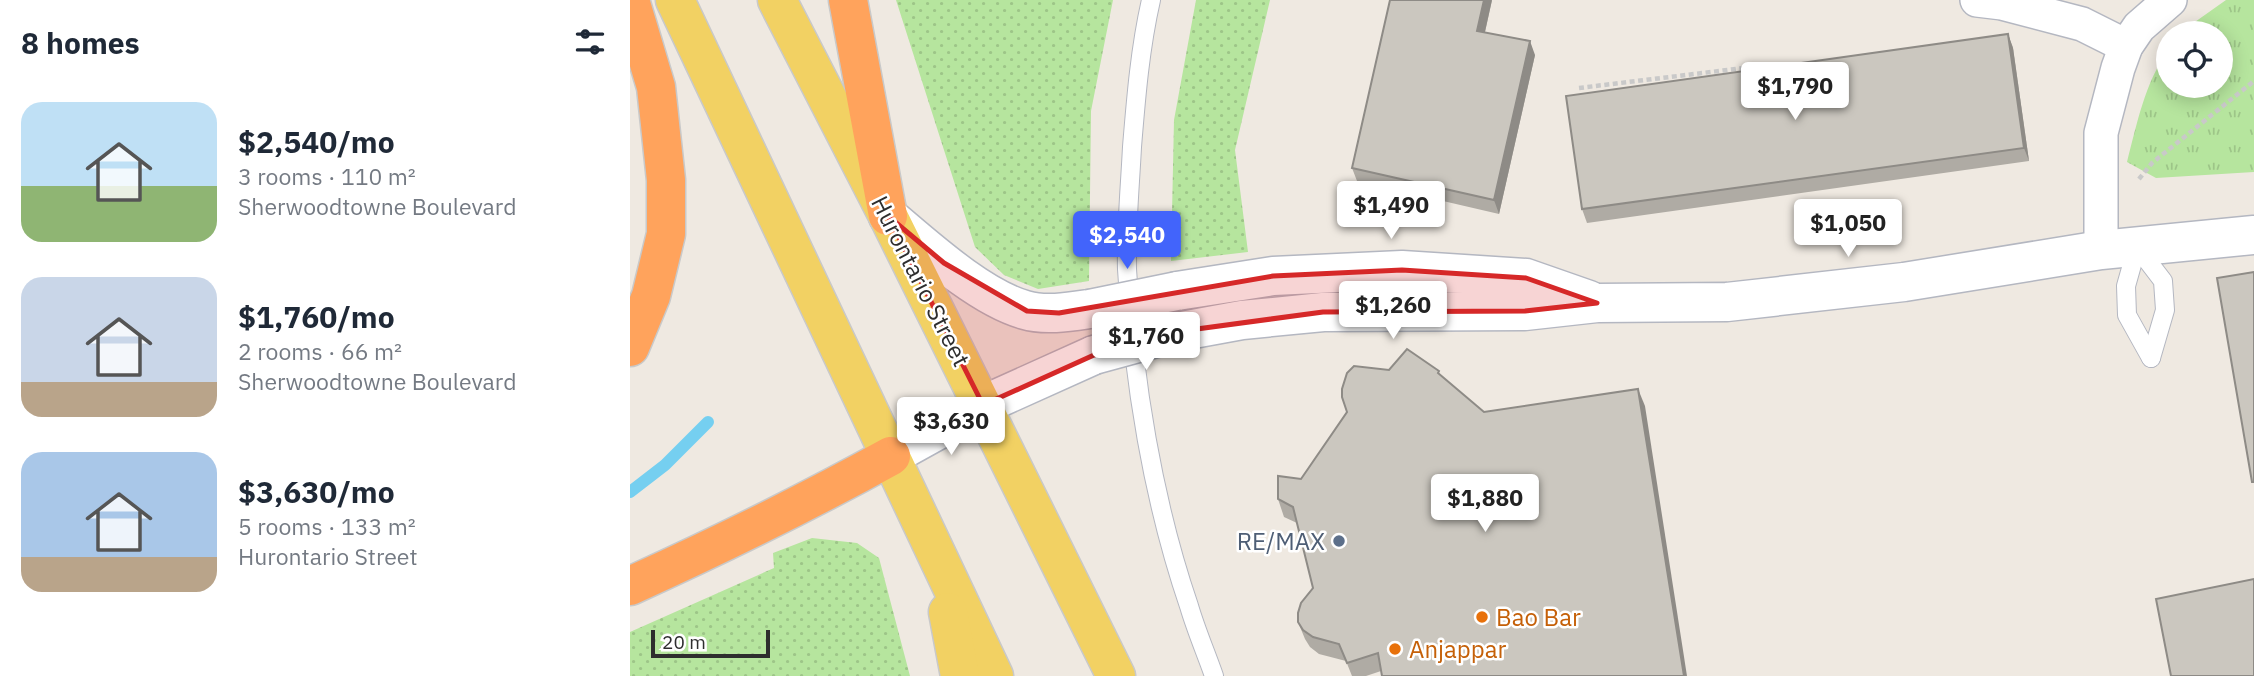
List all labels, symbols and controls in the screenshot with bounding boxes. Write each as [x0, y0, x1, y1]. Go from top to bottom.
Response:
map controls [2156, 21, 2233, 98]
button: locate [2156, 21, 2233, 98]
text: 8 homes [21, 23, 140, 62]
icon: filters [571, 23, 609, 61]
pin: $1,790 [1738, 62, 1852, 122]
text: $1,790 [1757, 70, 1833, 100]
text: $2,540/mo [238, 122, 395, 161]
icon: home [77, 130, 161, 214]
text: 3 rooms · 110 m² [238, 161, 416, 191]
pin: $1,490 [1334, 182, 1448, 241]
text: $1,490 [1353, 189, 1429, 219]
street label: Hurontario Street [864, 190, 978, 372]
text: Sherwoodtowne Boulevard [238, 191, 516, 221]
pin: $1,050 [1791, 200, 1905, 259]
text: $1,050 [1810, 207, 1886, 237]
pin: $2,540 [1070, 212, 1184, 271]
text: $2,540 [1089, 219, 1165, 249]
pin: $1,260 [1336, 282, 1450, 341]
text: $1,260 [1355, 289, 1431, 319]
text: $1,760/mo [238, 297, 395, 336]
icon: home [77, 305, 161, 389]
pin: $1,760 [1089, 312, 1203, 372]
text: $1,760 [1108, 320, 1184, 350]
text: 2 rooms · 66 m² [238, 336, 402, 366]
text: Sherwoodtowne Boulevard [238, 366, 516, 396]
pin: $3,630 [894, 398, 1008, 457]
text: $3,630 [913, 405, 989, 435]
text: $3,630/mo [238, 472, 395, 511]
pin: $1,880 [1428, 475, 1542, 534]
icon: home [77, 480, 161, 564]
text: $1,880 [1447, 482, 1523, 512]
text: 5 rooms · 133 m² [238, 511, 416, 541]
place label: RE/MAX [1237, 525, 1325, 557]
marker: RE/MAX [1331, 533, 1347, 549]
text: Hurontario Street [238, 541, 418, 571]
place label: Bao Bar [1496, 601, 1581, 633]
marker: Bao Bar [1474, 609, 1490, 625]
scale bar [651, 627, 770, 659]
text: 20 m [662, 630, 706, 654]
place label: Anjappar [1409, 633, 1506, 665]
marker: Anjappar [1387, 641, 1403, 657]

